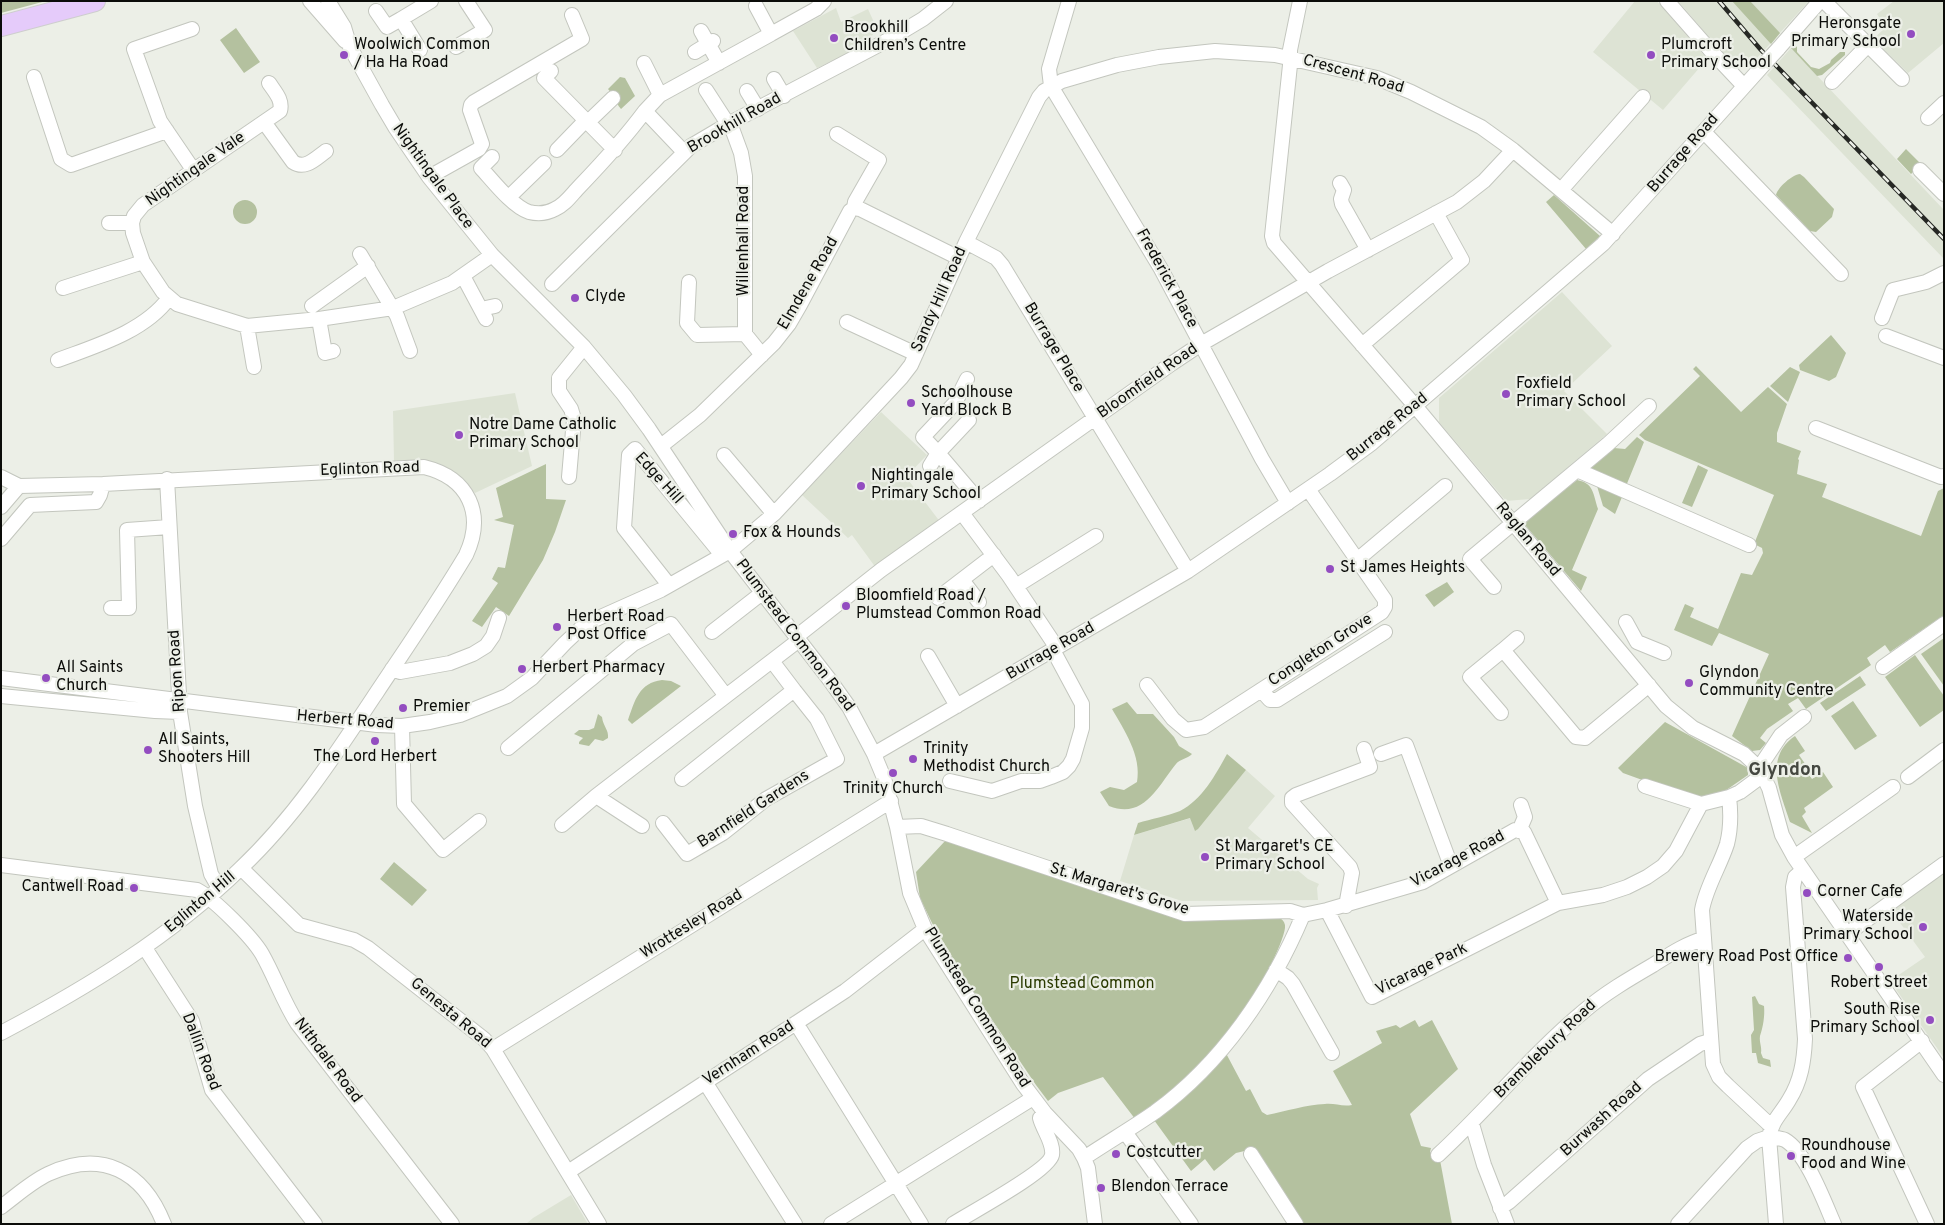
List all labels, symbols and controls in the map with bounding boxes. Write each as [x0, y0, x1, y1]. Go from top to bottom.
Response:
place label: Heronsgate Primary School [1791, 15, 1901, 53]
place label: Brookhill Children’s Centre [844, 19, 966, 57]
marker: Heronsgate Primary School [1905, 28, 1917, 40]
marker: Brookhill Children’s Centre [828, 32, 840, 44]
place label: Woolwich Common / Ha Ha Road [354, 36, 490, 74]
place label: Plumcroft Primary School [1661, 36, 1771, 74]
marker: Woolwich Common / Ha Ha Road [338, 49, 350, 61]
marker: Plumcroft Primary School [1645, 49, 1657, 61]
street label: Crescent Road [1300, 51, 1406, 99]
street label: Brookhill Road [685, 89, 785, 159]
street label: Burrage Road [1644, 110, 1724, 198]
street label: Nightingale Place [387, 120, 477, 234]
street label: Nightingale Vale [143, 129, 249, 211]
street label: Willenhall Road [735, 186, 755, 296]
street label: Frederick Place [1131, 226, 1201, 332]
street label: Elmdene Road [775, 234, 843, 334]
street label: Sandy Hill Road [908, 244, 972, 356]
place label: Clyde [585, 288, 626, 308]
marker: Clyde [569, 292, 581, 304]
street label: Burrage Place [1019, 300, 1087, 396]
street label: Bloomfield Road [1094, 340, 1202, 424]
place label: Foxfield Primary School [1516, 375, 1626, 413]
place label: Schoolhouse Yard Block B [921, 384, 1013, 422]
marker: Foxfield Primary School [1500, 388, 1512, 400]
street label: Burrage Road [1344, 389, 1432, 467]
marker: Schoolhouse Yard Block B [905, 397, 917, 409]
place label: Notre Dame Catholic Primary School [469, 416, 617, 454]
marker: Notre Dame Catholic Primary School [453, 429, 465, 441]
street label: Edge Hill [630, 449, 686, 509]
street label: Eglinton Road [320, 459, 420, 481]
place label: Nightingale Primary School [871, 467, 981, 505]
marker: Nightingale Primary School [855, 480, 867, 492]
street label: Raglan Road [1490, 499, 1564, 581]
place label: Fox & Hounds [743, 524, 841, 544]
marker: Fox & Hounds [727, 528, 739, 540]
street label: Plumstead Common Road [730, 556, 858, 716]
place label: St James Heights [1340, 559, 1465, 579]
marker: St James Heights [1324, 563, 1336, 575]
place label: Bloomfield Road / Plumstead Common Road [856, 587, 1042, 625]
marker: Bloomfield Road / Plumstead Common Road [840, 600, 852, 612]
place label: Herbert Road Post Office [567, 608, 664, 646]
street label: Congleton Grove [1265, 610, 1377, 692]
street label: Burrage Road [1003, 619, 1099, 685]
marker: Herbert Road Post Office [551, 621, 563, 633]
street label: Ripon Road [166, 629, 190, 713]
place label: All Saints Church [56, 659, 123, 697]
place label: Herbert Pharmacy [532, 659, 665, 679]
marker: Herbert Pharmacy [516, 663, 528, 675]
place label: Glyndon Community Centre [1699, 664, 1834, 702]
marker: All Saints Church [40, 672, 52, 684]
marker: Glyndon Community Centre [1683, 677, 1695, 689]
place label: Premier [413, 698, 470, 718]
marker: Premier [397, 702, 409, 714]
street label: Herbert Road [296, 707, 394, 735]
place label: All Saints, Shooters Hill [158, 731, 250, 769]
marker: The Lord Herbert [369, 735, 381, 747]
place label: Trinity Methodist Church [923, 740, 1050, 778]
marker: All Saints, Shooters Hill [142, 744, 154, 756]
place label: The Lord Herbert [313, 748, 437, 768]
marker: Trinity Methodist Church [907, 753, 919, 765]
district label: Glyndon [1748, 760, 1822, 782]
street label: Barnfield Gardens [695, 767, 813, 853]
marker: Trinity Church [887, 767, 899, 779]
place label: Trinity Church [843, 780, 943, 800]
street label: Vicarage Road [1408, 827, 1508, 893]
place label: St Margaret's CE Primary School [1215, 838, 1334, 876]
marker: St Margaret's CE Primary School [1199, 851, 1211, 863]
street label: St. Margaret's Grove [1047, 860, 1191, 920]
street label: Eglinton Hill [162, 868, 240, 938]
place label: Cantwell Road [21, 878, 124, 898]
marker: Cantwell Road [128, 882, 140, 894]
place label: Corner Cafe [1817, 883, 1903, 903]
street label: Wrottesley Road [637, 886, 747, 964]
marker: Corner Cafe [1801, 887, 1813, 899]
place label: Waterside Primary School [1803, 908, 1913, 946]
marker: Waterside Primary School [1917, 921, 1929, 933]
street label: Plumstead Common Road [919, 924, 1033, 1092]
street label: Vicarage Park [1373, 939, 1471, 1001]
place label: Brewery Road Post Office [1654, 948, 1838, 968]
marker: Brewery Road Post Office [1842, 952, 1854, 964]
marker: Robert Street [1873, 961, 1885, 973]
place label: Robert Street [1830, 974, 1928, 994]
street label: Genesta Road [406, 975, 494, 1053]
park label: Plumstead Common [1010, 975, 1154, 995]
street label: Bramblebury Road [1491, 997, 1601, 1103]
place label: South Rise Primary School [1810, 1001, 1920, 1039]
street label: Dallin Road [176, 1011, 224, 1093]
marker: South Rise Primary School [1924, 1014, 1936, 1026]
street label: Nithdale Road [289, 1015, 365, 1107]
street label: Vernham Road [700, 1017, 798, 1091]
street label: Burwash Road [1557, 1078, 1647, 1162]
place label: Roundhouse Food and Wine [1801, 1137, 1906, 1175]
place label: Costcutter [1126, 1144, 1202, 1164]
marker: Costcutter [1110, 1148, 1122, 1160]
marker: Roundhouse Food and Wine [1785, 1150, 1797, 1162]
place label: Blendon Terrace [1111, 1178, 1228, 1198]
marker: Blendon Terrace [1095, 1182, 1107, 1194]

